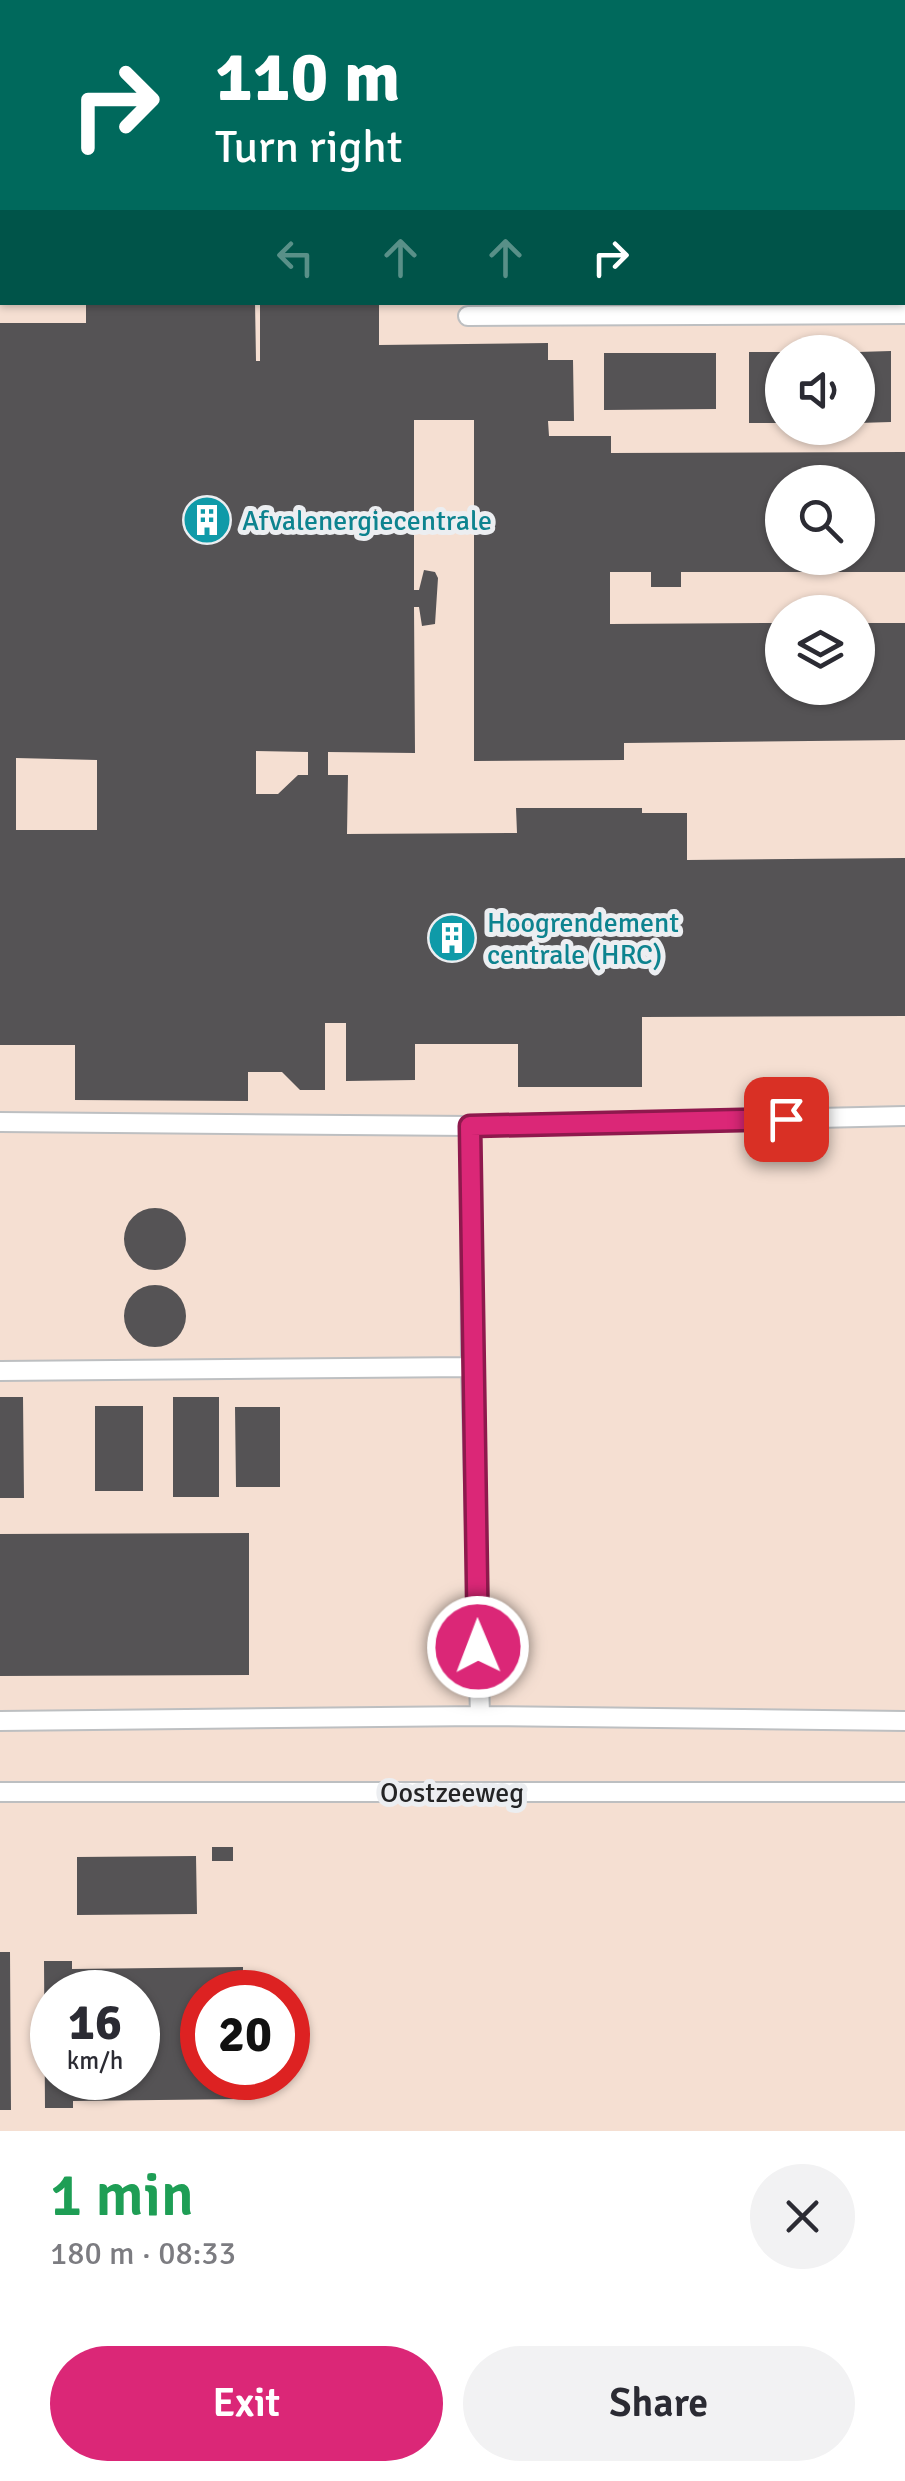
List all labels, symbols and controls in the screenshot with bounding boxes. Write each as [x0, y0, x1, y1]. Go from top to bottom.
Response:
text: 110 m [215, 34, 400, 120]
icon: right [50, 40, 180, 170]
text: Turn right [215, 120, 403, 175]
icon: left [268, 230, 323, 285]
icon: ahead [373, 230, 428, 285]
icon: ahead [478, 230, 533, 285]
icon: right [583, 230, 638, 285]
map controls [765, 335, 875, 705]
button: sound [765, 335, 875, 445]
button: search [765, 465, 875, 575]
building icon: Afvalenergiecentrale [181, 494, 233, 546]
place label: Afvalenergiecentrale [242, 504, 492, 538]
button: layers [765, 595, 875, 705]
place label: Hoogrendement centrale (HRC) [487, 906, 679, 972]
building icon: Hoogrendement centrale (HRC) [426, 912, 478, 964]
pin [744, 1077, 829, 1162]
icon: arrive [759, 1092, 814, 1147]
position arrow [426, 1595, 530, 1699]
street label: Oostzeeweg [380, 1776, 524, 1810]
speed limit sign: 20 [180, 1970, 310, 2100]
text: 16 [68, 1992, 122, 2054]
text: km/h [67, 2045, 123, 2076]
text: 1 min [50, 2159, 194, 2233]
button: close [750, 2164, 855, 2269]
text: 180 m · 08:33 [50, 2234, 236, 2273]
button: Exit [50, 2346, 443, 2461]
button: Share [463, 2346, 855, 2461]

